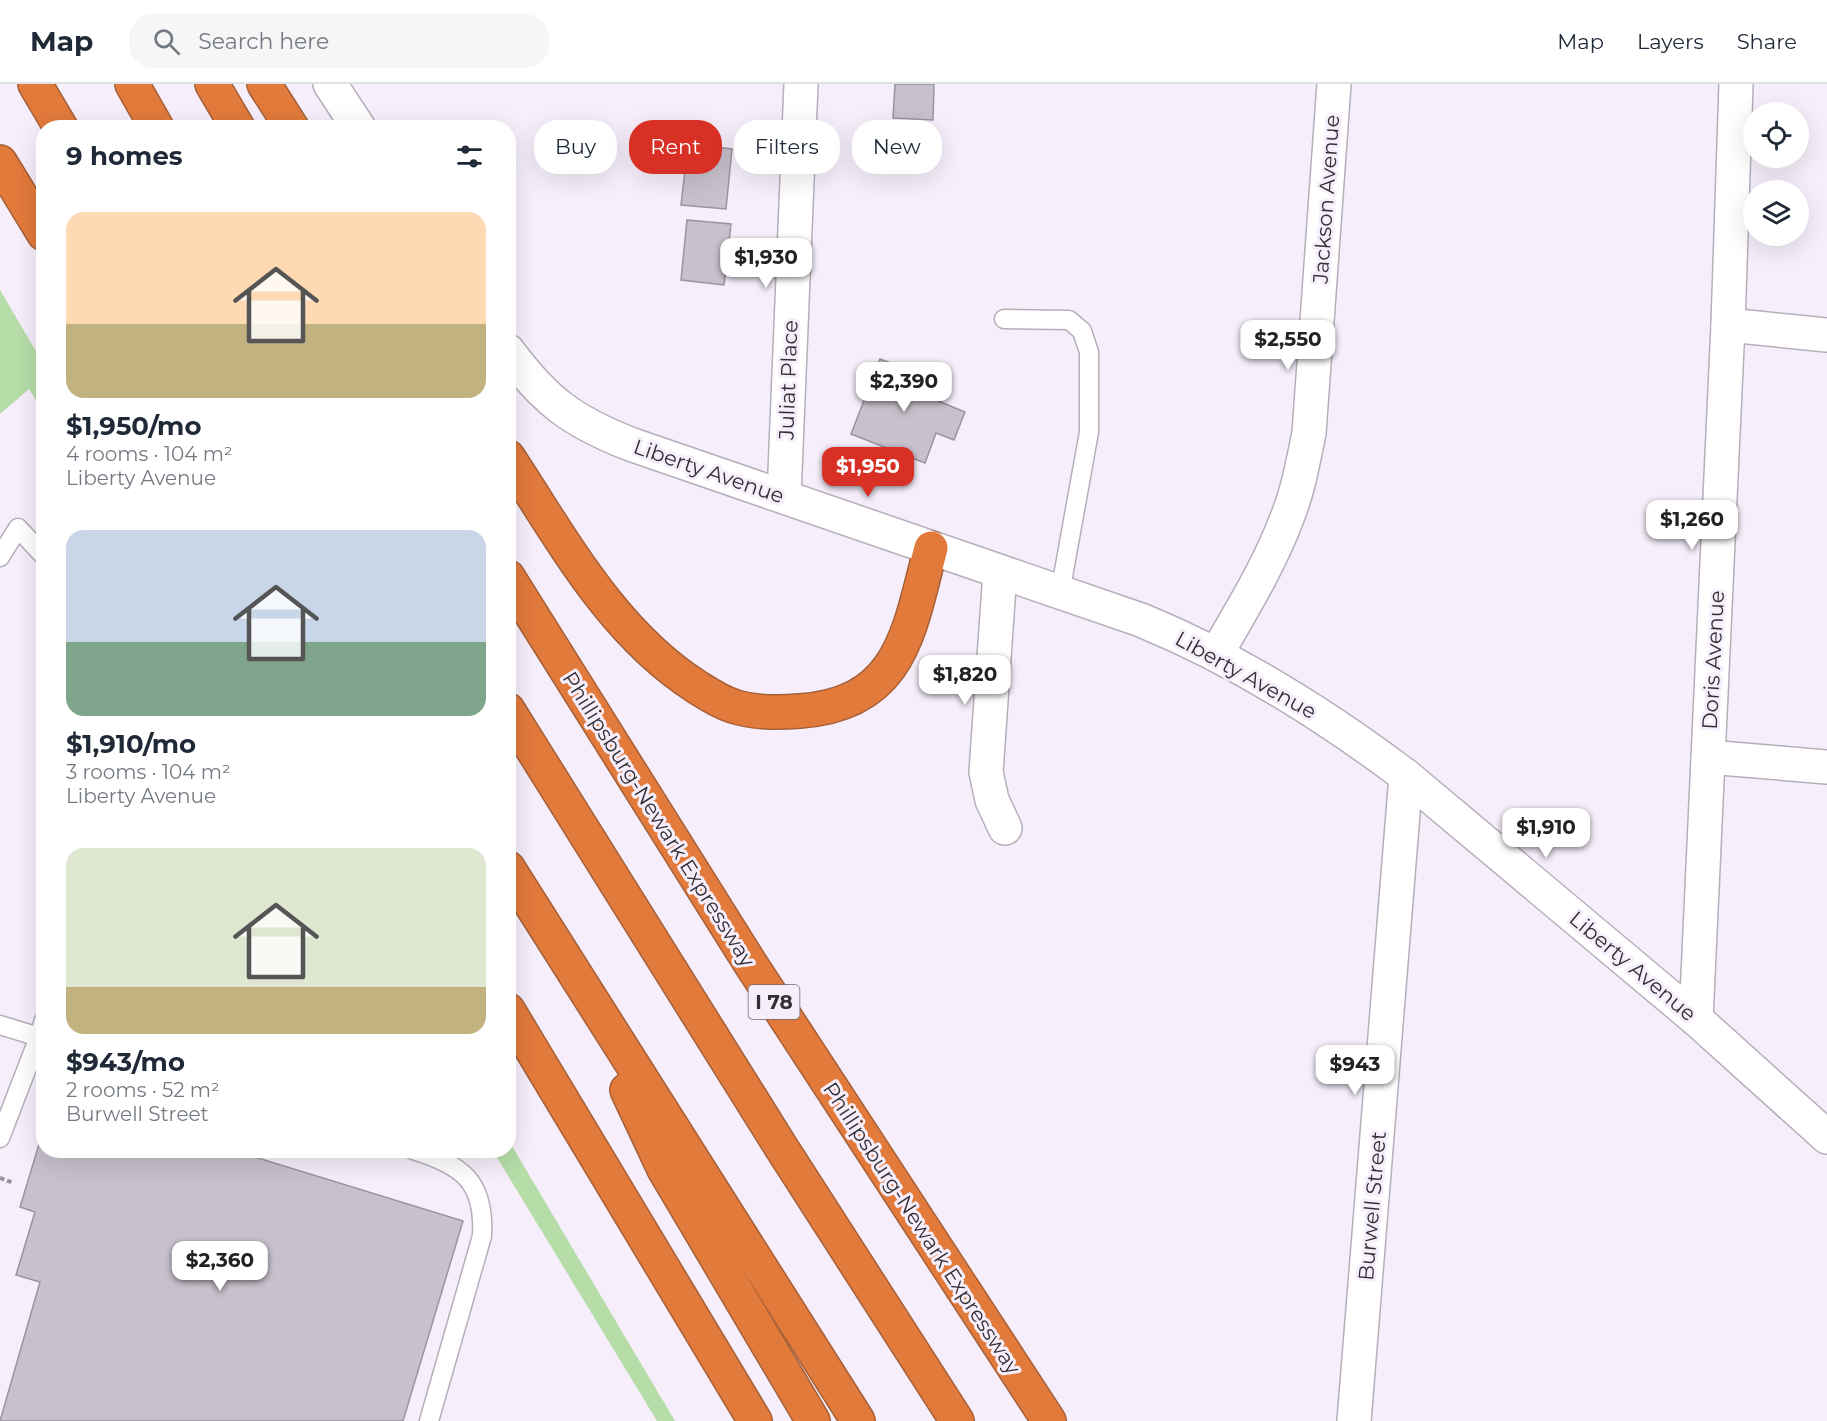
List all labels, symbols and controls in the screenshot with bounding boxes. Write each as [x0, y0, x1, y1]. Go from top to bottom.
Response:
search box [129, 14, 549, 68]
text: Map [30, 24, 93, 58]
icon: search [150, 25, 183, 58]
text: Search here [198, 28, 329, 55]
text: Map [1557, 29, 1604, 54]
text: Layers [1637, 29, 1704, 54]
text: Share [1737, 29, 1797, 54]
map controls [1743, 102, 1809, 246]
button: locate [1743, 102, 1809, 168]
street label: Jackson Avenue [1308, 114, 1344, 285]
chip: Buy [534, 120, 617, 174]
chip: Rent [629, 120, 722, 174]
chip: Filters [734, 120, 840, 174]
chip: New [852, 120, 942, 174]
text: 9 homes [66, 140, 183, 172]
icon: filters [453, 140, 486, 173]
button: layers [1743, 180, 1809, 246]
pin: $1,930 [717, 238, 815, 289]
text: $1,930 [734, 245, 798, 269]
icon: home [222, 251, 330, 359]
street label: Juliat Place [773, 320, 803, 441]
pin: $2,550 [1239, 320, 1337, 371]
text: $2,550 [1254, 327, 1322, 351]
pin: $2,390 [855, 362, 953, 413]
text: $2,390 [870, 369, 938, 393]
text: $1,950/mo [66, 410, 201, 442]
street label: Liberty Avenue [630, 434, 788, 508]
text: 4 rooms · 104 m² [66, 442, 233, 466]
pin: $1,950 [819, 447, 917, 498]
text: $1,950 [836, 454, 900, 478]
text: Liberty Avenue [66, 466, 216, 490]
pin: $1,260 [1643, 500, 1741, 551]
text: $1,260 [1660, 507, 1724, 531]
icon: home [222, 569, 330, 677]
street label: Doris Avenue [1697, 590, 1729, 730]
street label: Liberty Avenue [1171, 626, 1321, 724]
pin: $1,820 [916, 655, 1014, 706]
text: $1,820 [933, 662, 997, 686]
street label: Phillipsburg-Newark Expressway [557, 667, 761, 972]
text: $1,910/mo [66, 728, 196, 760]
text: 3 rooms · 104 m² [66, 760, 231, 784]
text: Liberty Avenue [66, 784, 216, 808]
pin: $1,910 [1497, 808, 1595, 859]
text: $1,910 [1516, 815, 1576, 839]
icon: home [222, 887, 330, 995]
street label: Liberty Avenue [1565, 906, 1701, 1026]
road number: I 78 [748, 985, 800, 1019]
pin: $943 [1319, 1045, 1391, 1096]
text: $943/mo [66, 1046, 185, 1078]
text: $943 [1330, 1052, 1380, 1076]
street label: Phillipsburg-Newark Expressway [818, 1077, 1026, 1379]
text: 2 rooms · 52 m² [66, 1078, 220, 1102]
text: Burwell Street [66, 1102, 209, 1126]
street label: Burwell Street [1353, 1130, 1391, 1282]
pin: $2,360 [171, 1241, 269, 1292]
text: $2,360 [186, 1248, 254, 1272]

